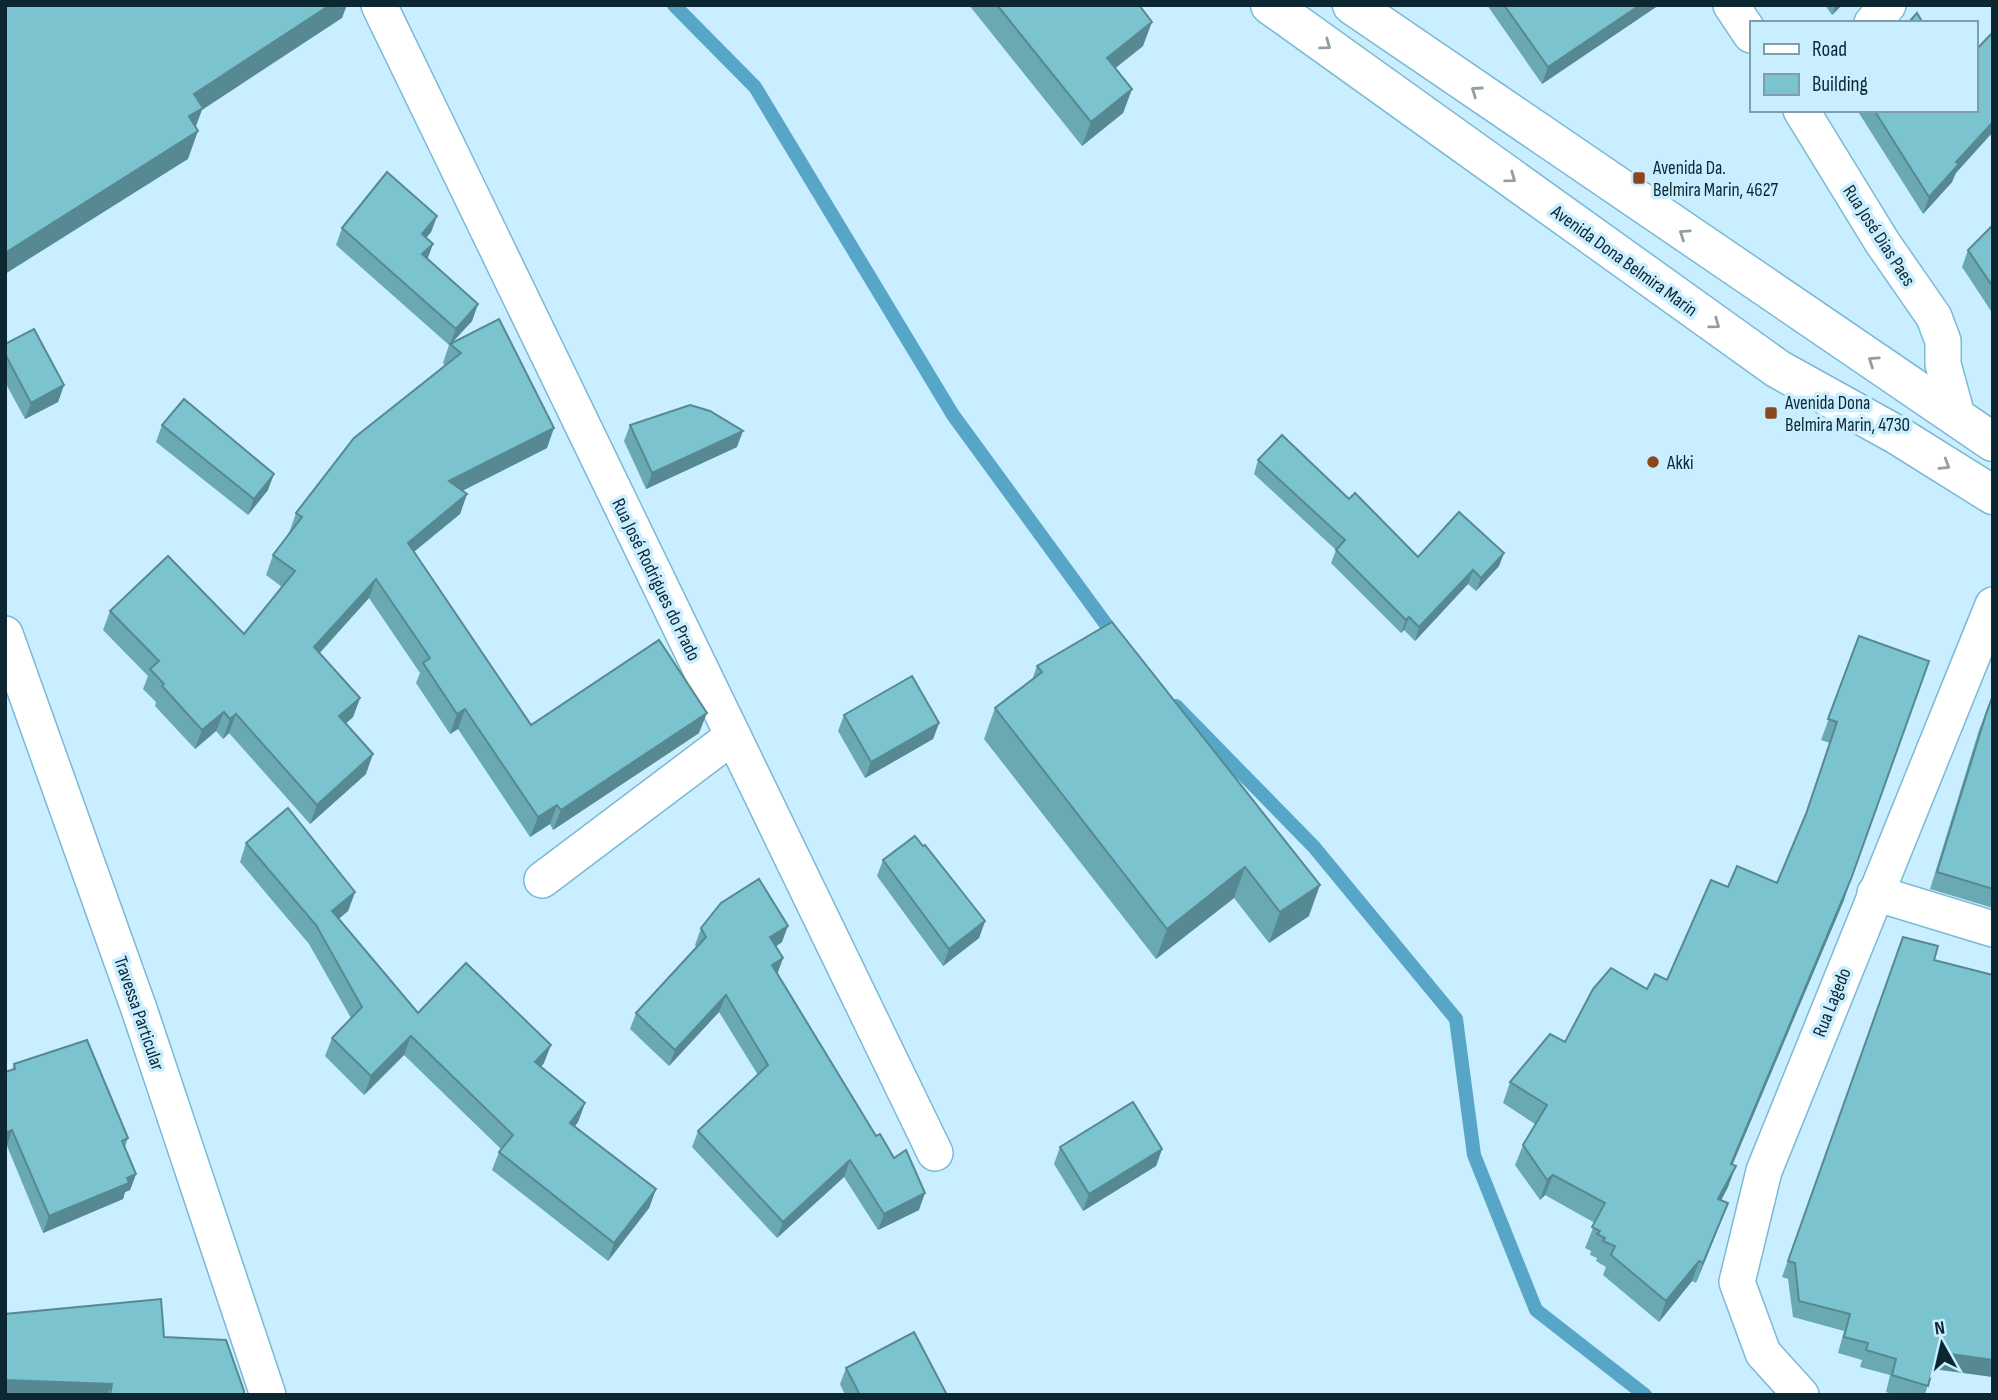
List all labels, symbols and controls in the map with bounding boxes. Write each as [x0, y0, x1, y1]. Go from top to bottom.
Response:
legend [1750, 21, 1977, 112]
one-way arrow [1318, 37, 1331, 49]
text: Road [1812, 37, 1847, 62]
text: Building [1812, 72, 1868, 97]
one-way arrow [1471, 87, 1484, 99]
place label: Avenida Da. Belmira Marin, 4627 [1652, 157, 1778, 202]
one-way arrow [1503, 169, 1516, 182]
marker: Avenida Da. Belmira Marin, 4627 [1631, 170, 1647, 186]
street label: Rua José Dias Paes [1838, 181, 1920, 291]
street label: Avenida Dona Belmira Marin [1546, 200, 1702, 322]
one-way arrow [1679, 230, 1692, 242]
one-way arrow [1708, 316, 1720, 329]
one-way arrow [1868, 357, 1881, 369]
place label: Avenida Dona Belmira Marin, 4730 [1784, 392, 1910, 437]
marker: Avenida Dona Belmira Marin, 4730 [1763, 405, 1779, 421]
place label: Akki [1666, 452, 1693, 475]
marker: Akki [1645, 454, 1661, 470]
one-way arrow [1937, 457, 1950, 470]
street label: Rua José Rodrigues do Prado [606, 495, 705, 665]
street label: Travessa Particular [108, 953, 169, 1074]
street label: Rua Lagedo [1808, 965, 1857, 1040]
north arrow [1907, 1309, 1977, 1379]
text: N [1933, 1317, 1946, 1341]

